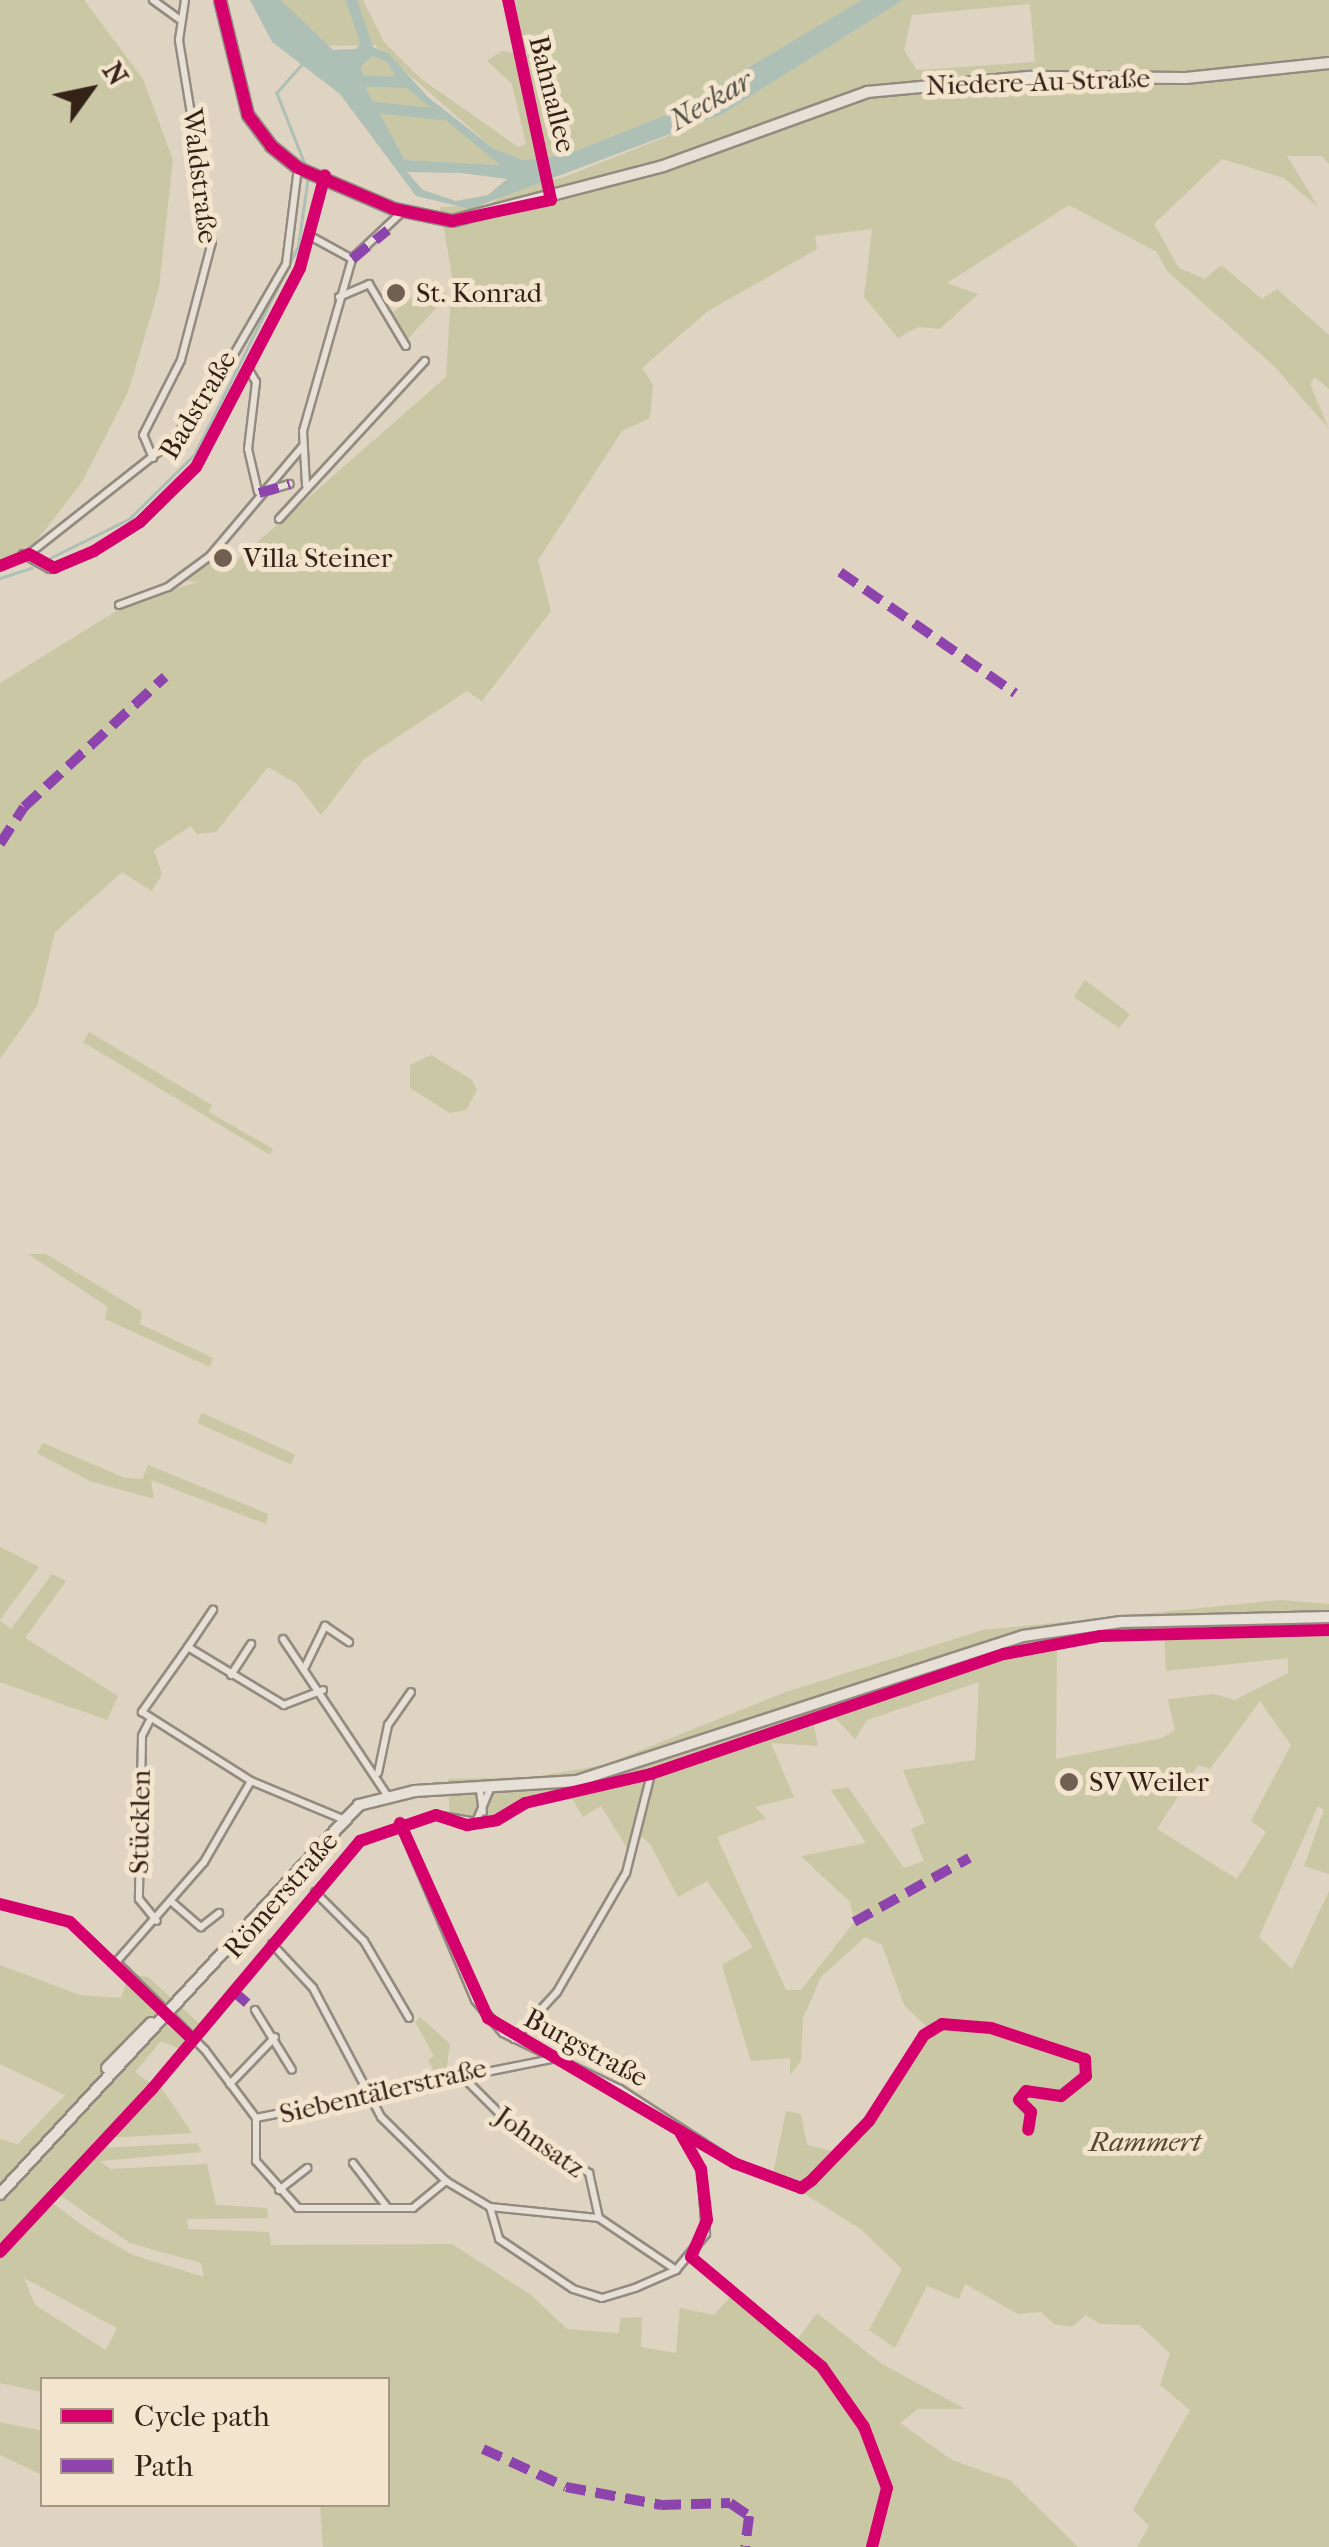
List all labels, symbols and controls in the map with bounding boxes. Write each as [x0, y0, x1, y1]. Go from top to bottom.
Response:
street label: Bahnallee [521, 32, 583, 156]
north arrow [40, 40, 140, 140]
text: N [96, 55, 135, 91]
street label: Niedere-Au-Straße [925, 61, 1151, 103]
water label: Neckar [663, 63, 759, 139]
street label: Waldstraße [175, 107, 225, 245]
place label: St. Konrad [416, 276, 542, 310]
marker: St. Konrad [385, 282, 407, 304]
street label: Badstraße [152, 345, 244, 465]
place label: Villa Steiner [243, 541, 392, 575]
marker: Villa Steiner [212, 547, 234, 569]
place label: SV Weiler [1089, 1765, 1209, 1799]
street label: Stücklen [122, 1769, 158, 1875]
marker: SV Weiler [1058, 1771, 1080, 1793]
street label: Römerstraße [217, 1825, 345, 1965]
street label: Burgstraße [518, 2001, 654, 2095]
street label: Siebentälerstraße [276, 2051, 490, 2131]
street label: Johnsatz [489, 2099, 591, 2185]
park label: Rammert [1089, 2125, 1201, 2159]
legend [40, 2377, 390, 2507]
text: Cycle path [134, 2399, 270, 2434]
text: Path [134, 2449, 193, 2484]

